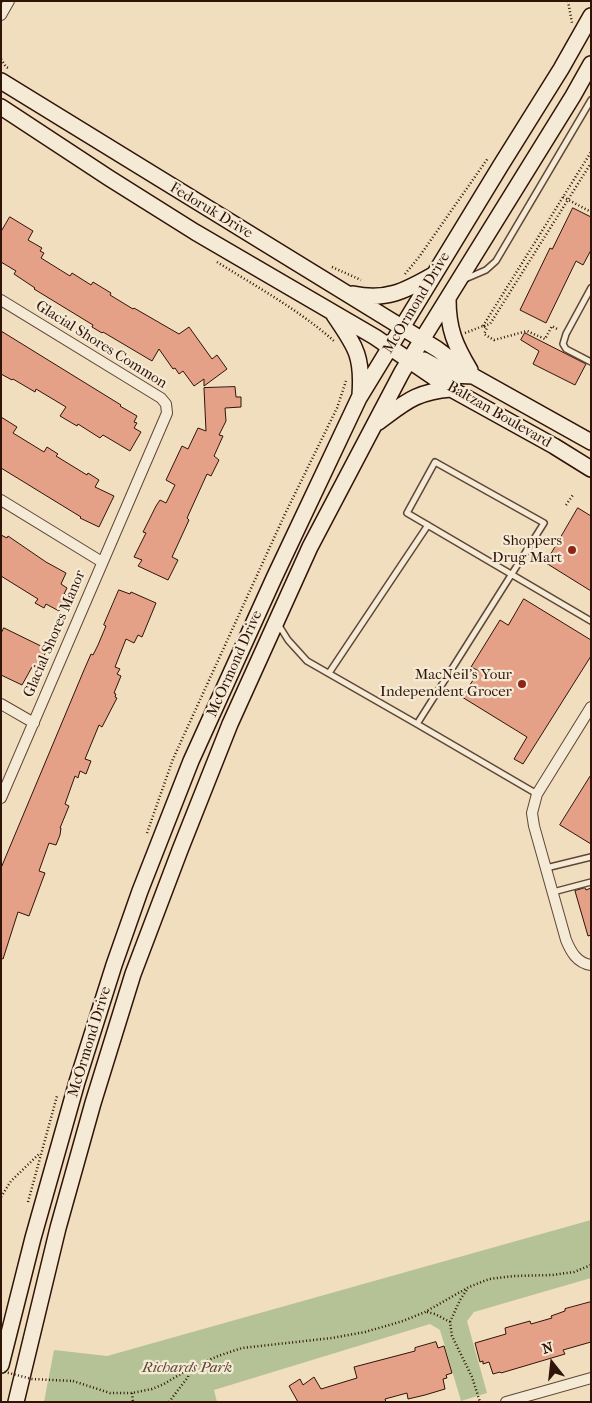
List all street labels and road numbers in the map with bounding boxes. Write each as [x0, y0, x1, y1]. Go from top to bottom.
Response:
street label: Fedoruk Drive [166, 179, 256, 243]
street label: McOrmond Drive [380, 249, 454, 357]
street label: Glacial Shores Common [32, 297, 170, 393]
street label: Baltzan Boulevard [444, 378, 554, 452]
street label: Glacial Shores Manor [20, 568, 90, 700]
street label: McOrmond Drive [203, 608, 267, 720]
street label: McOrmond Drive [65, 984, 115, 1100]

